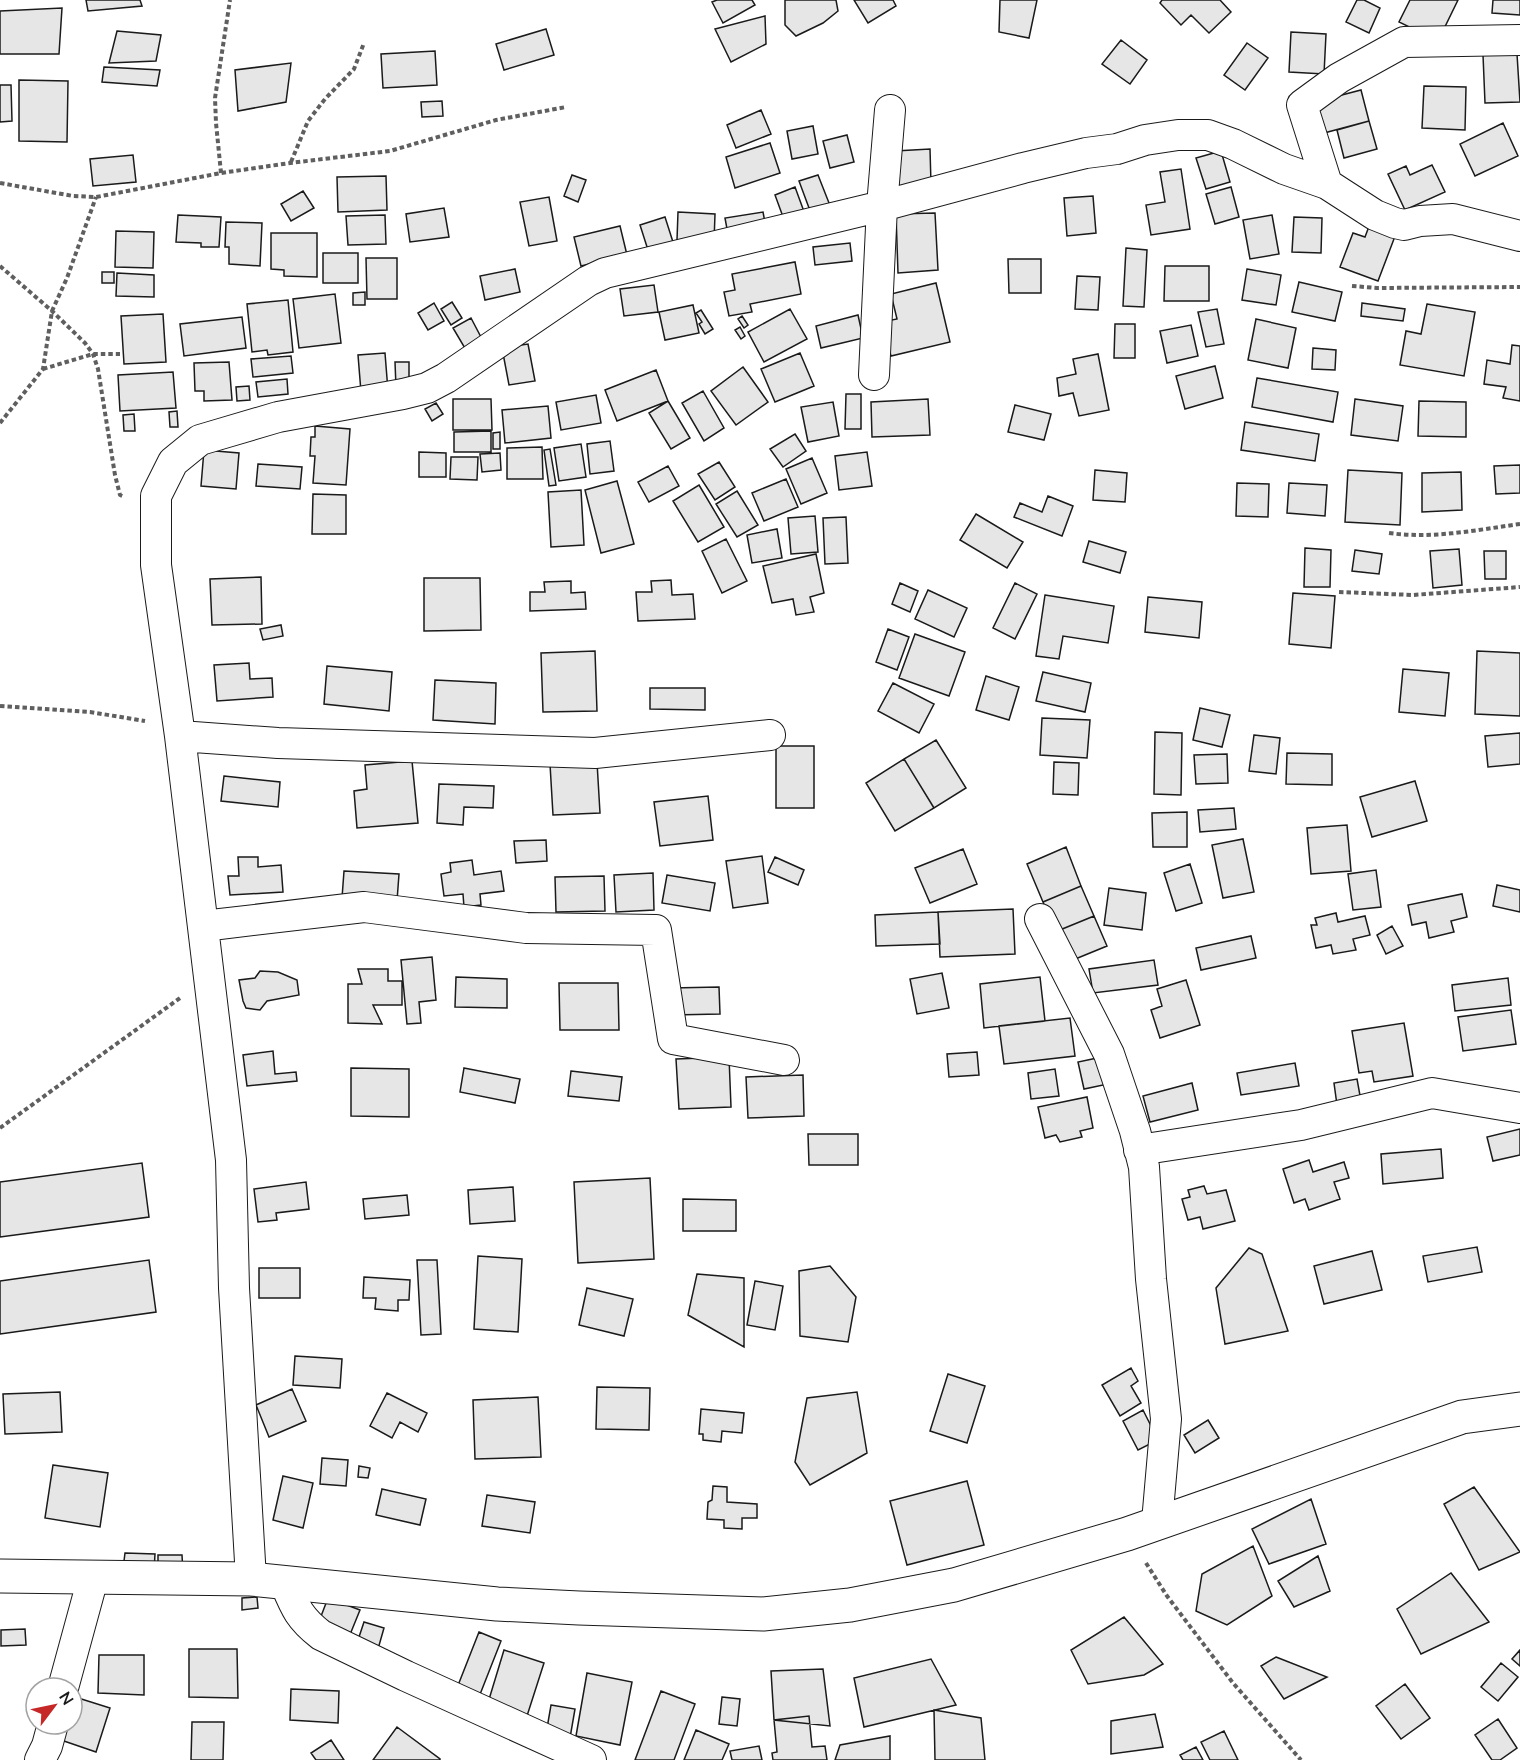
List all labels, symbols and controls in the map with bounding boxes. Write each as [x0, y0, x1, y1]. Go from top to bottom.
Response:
north arrow [24, 1676, 84, 1736]
text: N [53, 1688, 78, 1709]

